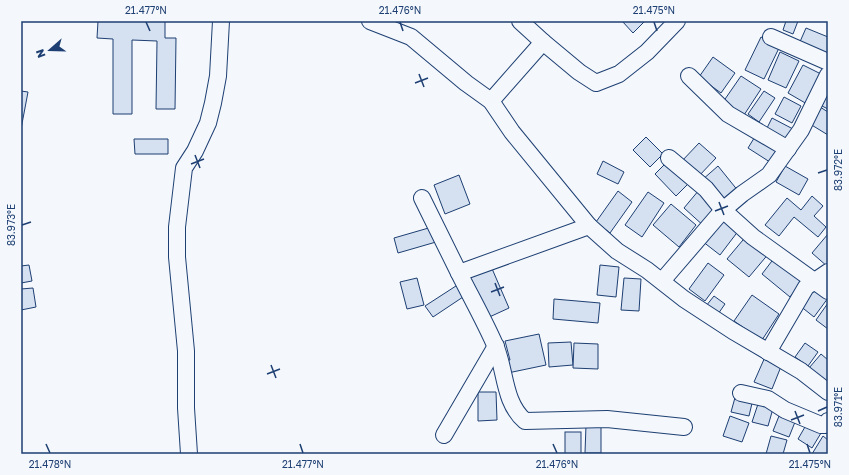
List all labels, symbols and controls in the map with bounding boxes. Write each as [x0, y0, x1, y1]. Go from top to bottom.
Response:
text: 21.477°N [125, 4, 167, 16]
text: 21.476°N [379, 4, 421, 16]
text: 21.475°N [633, 4, 675, 16]
north arrow [30, 30, 70, 70]
text: N [33, 47, 48, 60]
text: 83.972°E [832, 149, 844, 191]
text: 83.973°E [5, 204, 17, 246]
text: 83.971°E [832, 387, 844, 427]
text: 21.478°N [29, 458, 71, 470]
text: 21.477°N [282, 458, 324, 470]
text: 21.476°N [536, 458, 578, 470]
text: 21.475°N [789, 458, 831, 470]

